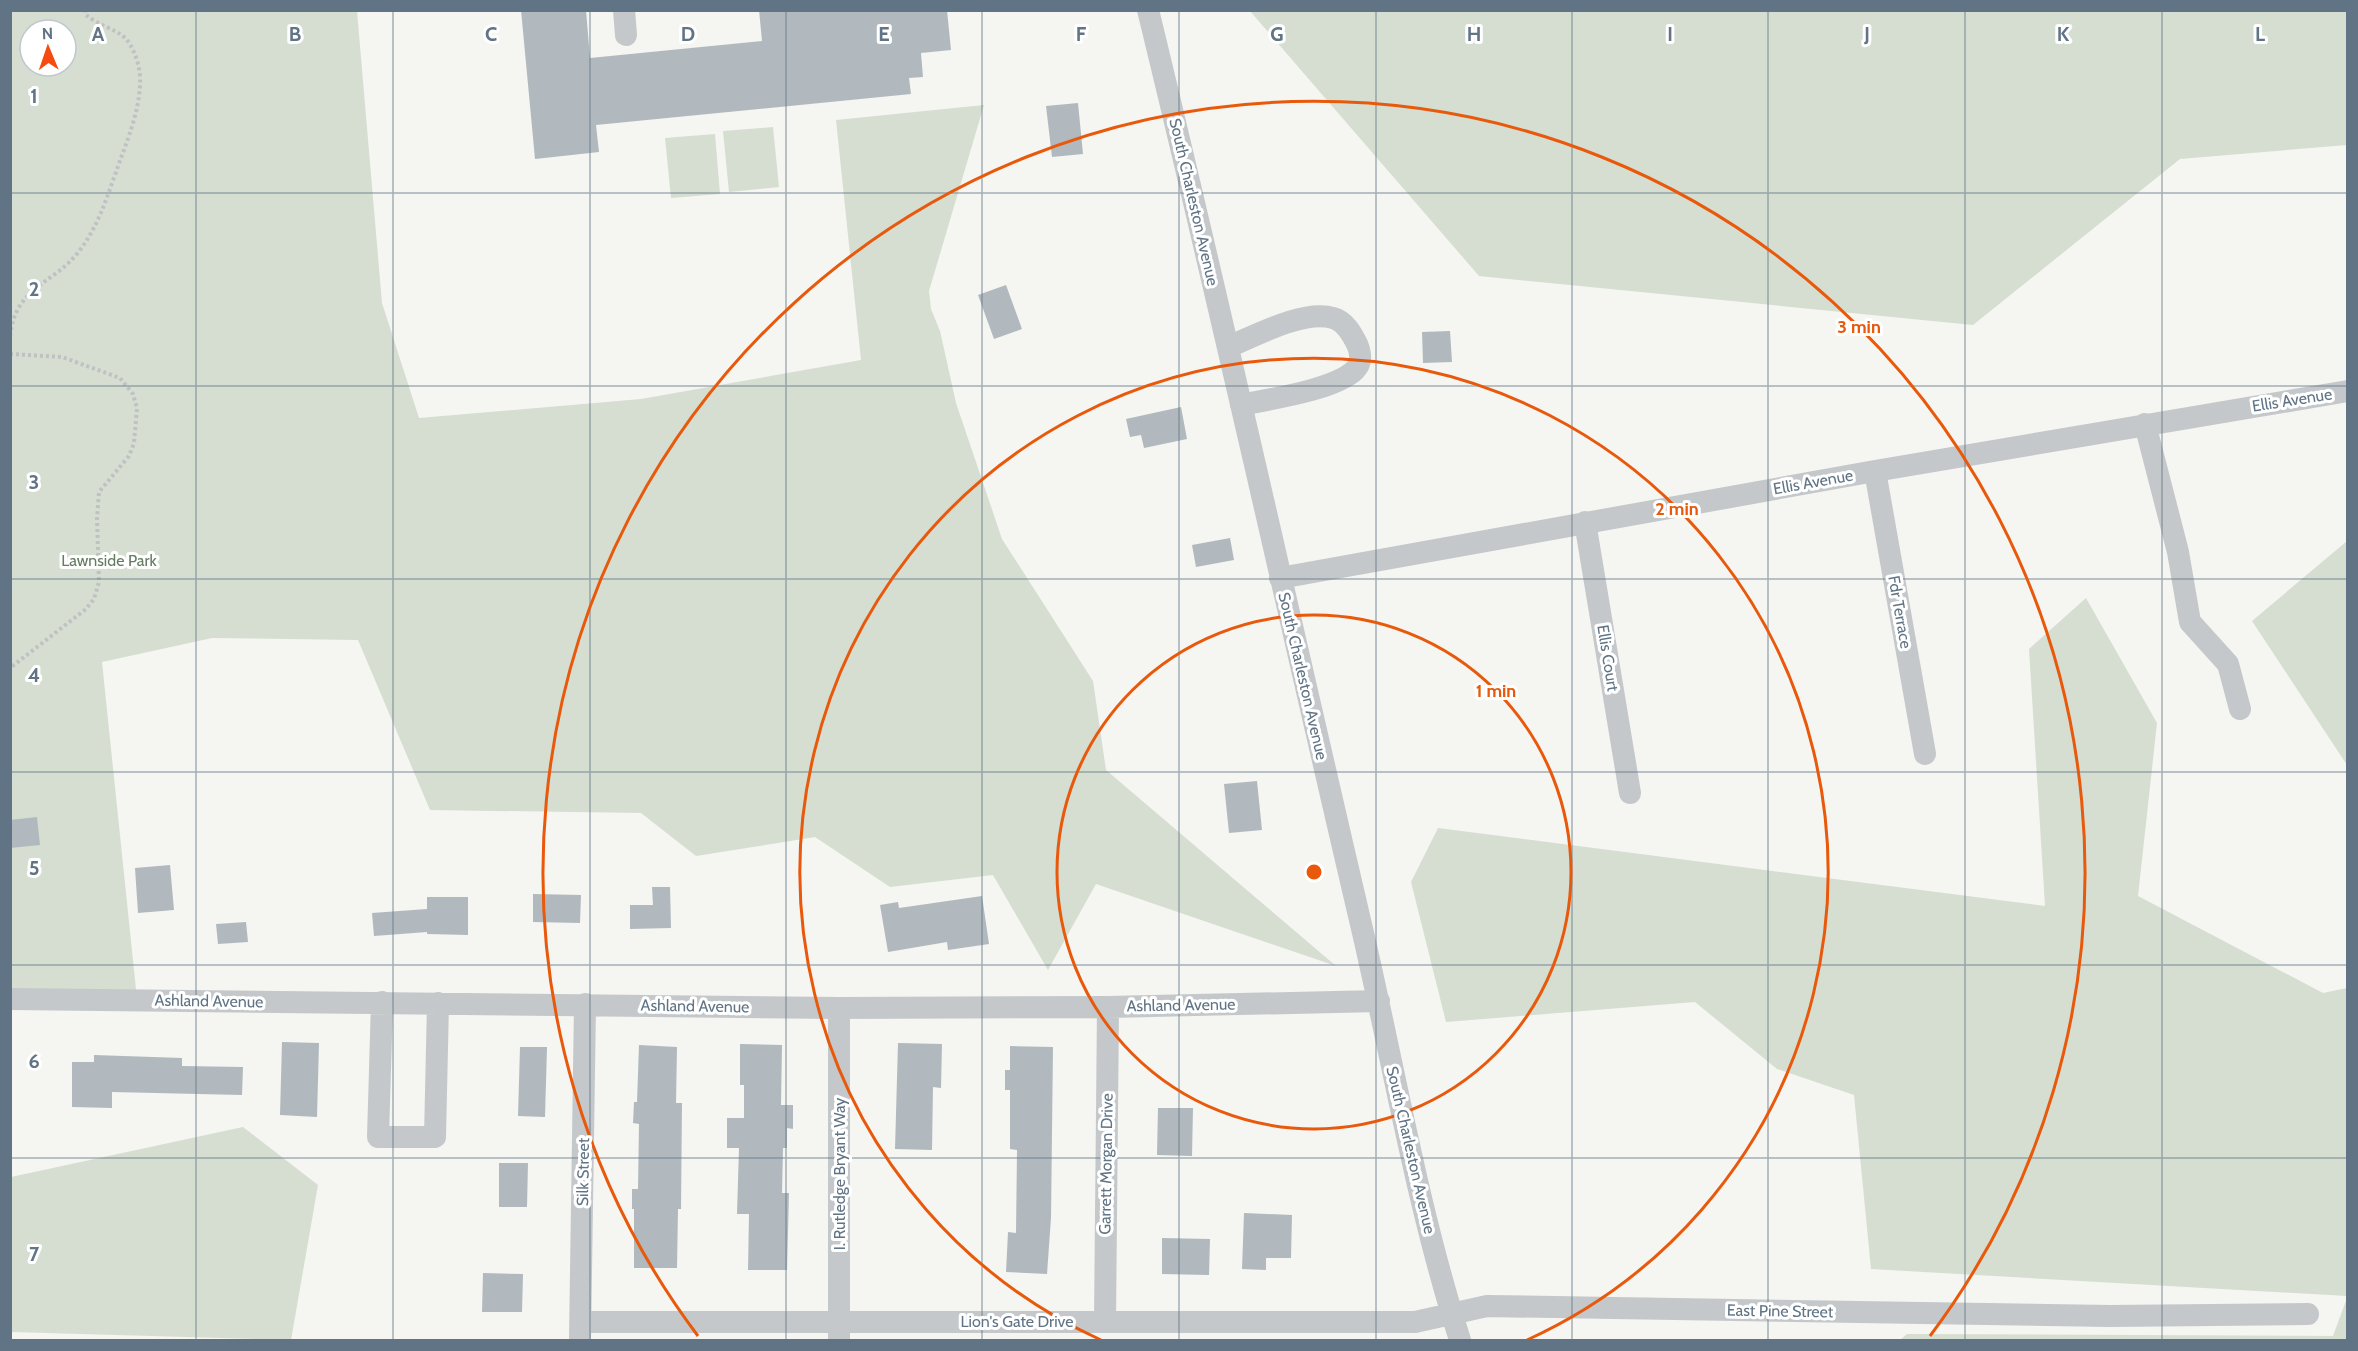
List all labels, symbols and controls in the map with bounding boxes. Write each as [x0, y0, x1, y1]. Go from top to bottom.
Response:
north arrow [18, 18, 78, 78]
text: A [92, 22, 105, 46]
text: B [289, 22, 301, 46]
text: C [485, 22, 497, 46]
text: D [681, 22, 695, 46]
text: E [878, 22, 890, 46]
text: F [1076, 22, 1087, 46]
text: G [1270, 22, 1284, 46]
text: H [1467, 22, 1481, 46]
text: I [1667, 22, 1673, 46]
text: J [1863, 22, 1870, 46]
text: K [2057, 22, 2070, 46]
text: L [2255, 22, 2265, 46]
text: N [42, 24, 53, 43]
text: 1 [30, 84, 38, 108]
street label: South Charleston Avenue [1165, 116, 1223, 288]
text: 2 [29, 277, 39, 301]
text: 3 min [1837, 316, 1881, 338]
street label: Ellis Avenue [2251, 384, 2333, 416]
street label: Ellis Avenue [1772, 466, 1854, 498]
text: 3 [29, 470, 39, 494]
text: 2 min [1655, 498, 1699, 520]
park label: Lawnside Park [61, 551, 158, 570]
street label: Fdr Terrace [1884, 574, 1916, 650]
street label: South Charleston Avenue [1274, 590, 1332, 762]
street label: Ellis Court [1593, 623, 1623, 693]
text: 4 [28, 663, 40, 687]
text: 1 min [1476, 680, 1516, 702]
text: 5 [29, 856, 39, 880]
centre of rings [1304, 862, 1324, 882]
street label: Ashland Avenue [154, 991, 264, 1011]
street label: Ashland Avenue [1126, 995, 1236, 1015]
street label: Ashland Avenue [640, 996, 750, 1016]
text: 6 [28, 1049, 40, 1073]
street label: South Charleston Avenue [1382, 1064, 1440, 1236]
street label: Garrett Morgan Drive [1095, 1093, 1117, 1235]
street label: I. Rutledge Bryant Way [830, 1098, 849, 1250]
street label: Silk Street [573, 1137, 593, 1206]
text: 7 [29, 1242, 40, 1266]
street label: East Pine Street [1727, 1301, 1834, 1321]
street label: Lion's Gate Drive [961, 1312, 1073, 1331]

